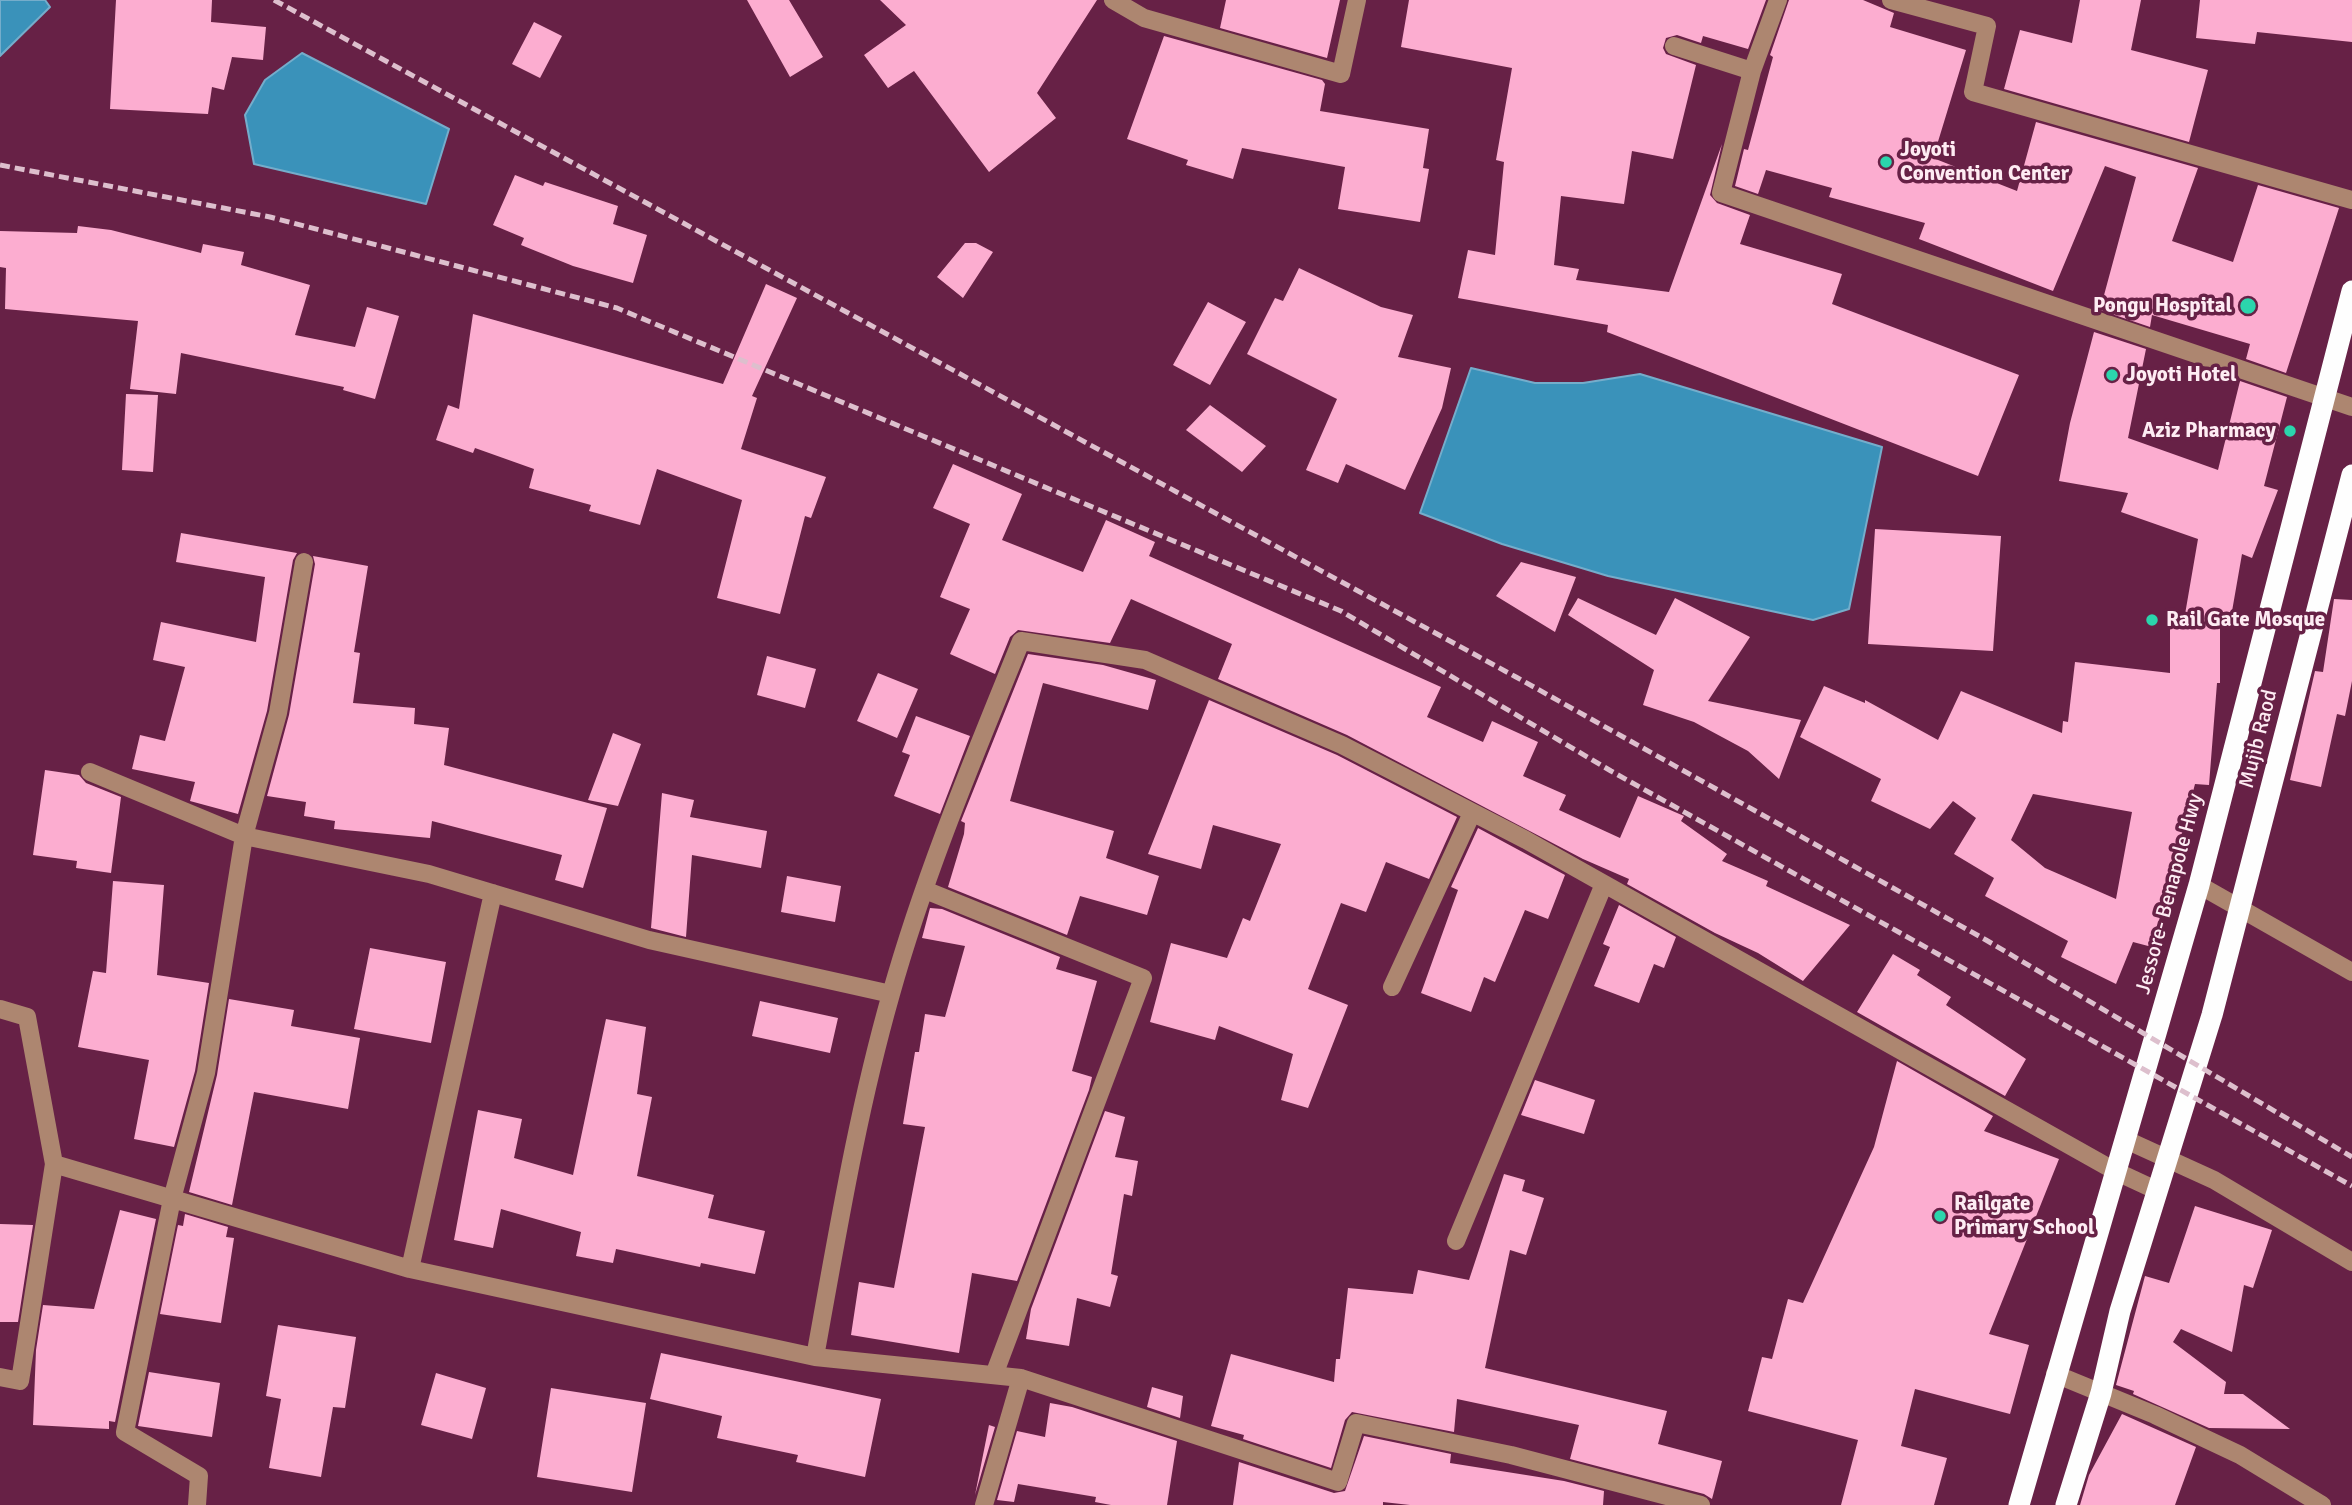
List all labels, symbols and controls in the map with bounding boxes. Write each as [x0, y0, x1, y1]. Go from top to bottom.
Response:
place label: Joyoti Convention Center [1900, 137, 2069, 187]
marker: Joyoti Convention Center [1878, 154, 1894, 170]
place label: Pongu Hospital [2093, 293, 2232, 319]
marker: Pongu Hospital [2238, 296, 2258, 316]
place label: Joyoti Hotel [2126, 362, 2237, 388]
marker: Joyoti Hotel [2104, 367, 2120, 383]
place label: Aziz Pharmacy [2142, 418, 2276, 444]
marker: Aziz Pharmacy [2282, 423, 2298, 439]
place label: Rail Gate Mosque [2166, 607, 2325, 633]
marker: Rail Gate Mosque [2144, 612, 2160, 628]
street label: Mujib Raod [2235, 687, 2283, 791]
street label: Jessore- Benapole Hwy [2131, 791, 2209, 997]
place label: Railgate Primary School [1954, 1191, 2095, 1241]
marker: Railgate Primary School [1932, 1208, 1948, 1224]

